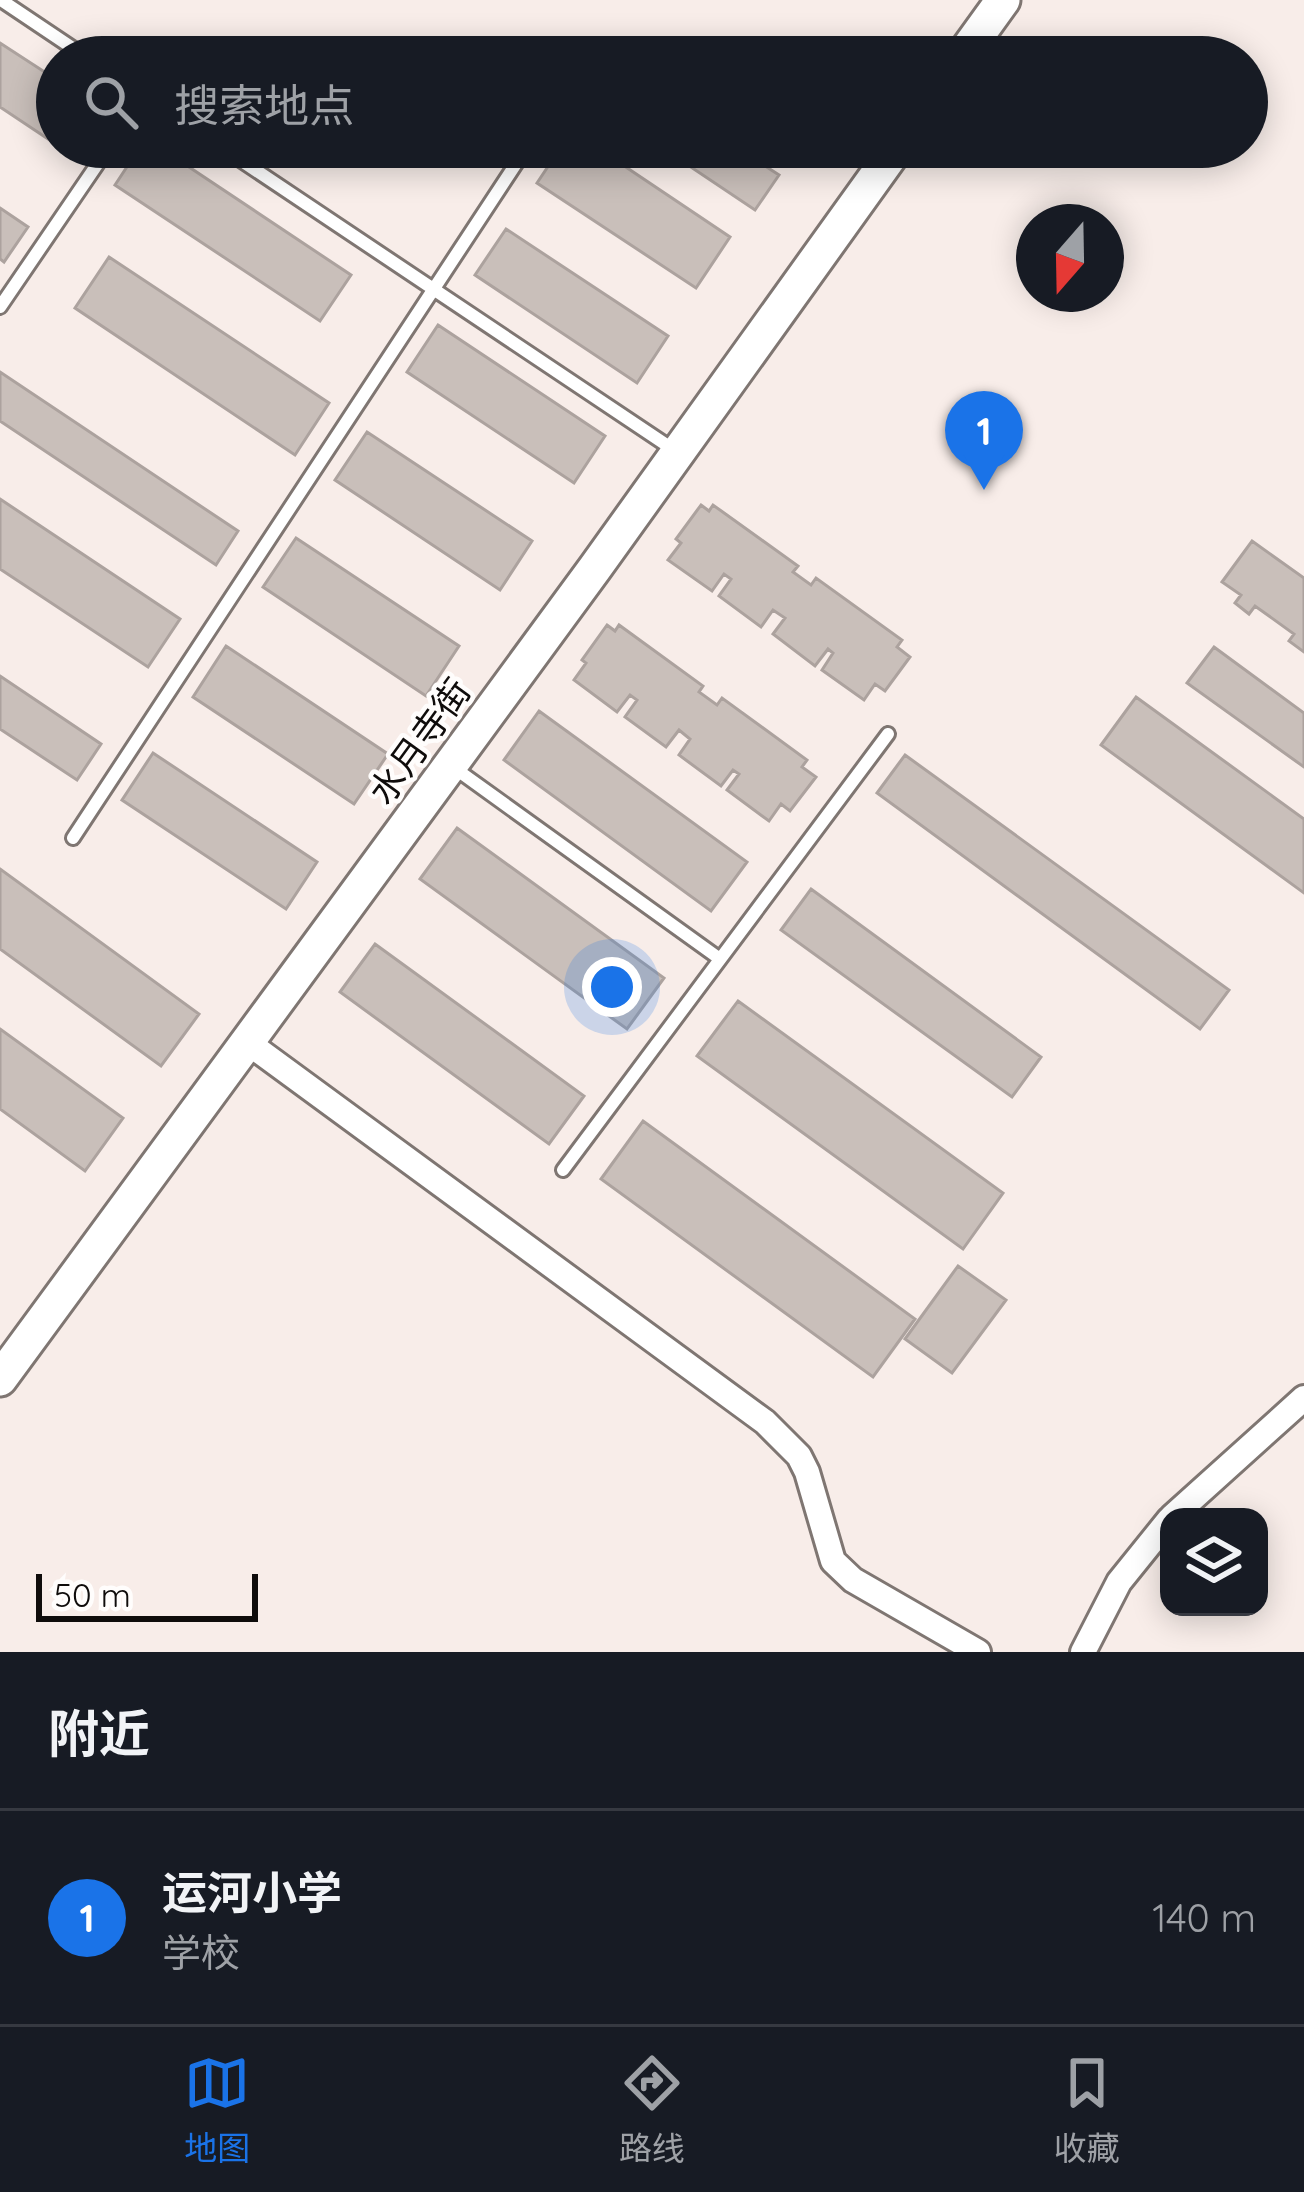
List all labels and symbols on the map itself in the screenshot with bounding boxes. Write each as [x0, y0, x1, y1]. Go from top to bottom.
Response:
north arrow [1016, 204, 1124, 312]
pin: 1 [945, 391, 1023, 490]
street label: 水月寺街 [358, 670, 480, 812]
your location [582, 957, 642, 1017]
scale bar [36, 1568, 258, 1621]

